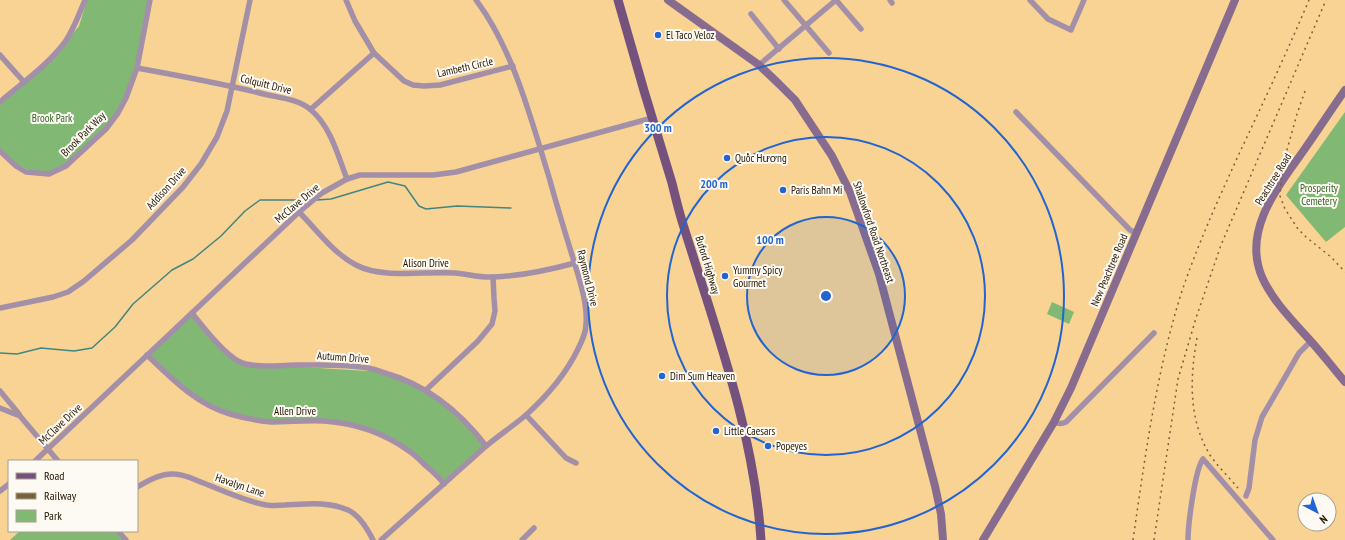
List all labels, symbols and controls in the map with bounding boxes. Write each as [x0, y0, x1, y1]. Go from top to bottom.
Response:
place label: El Taco Veloz [666, 28, 715, 42]
marker: El Taco Veloz [653, 30, 663, 40]
street label: Lambeth Circle [436, 54, 495, 80]
street label: Colquitt Drive [239, 71, 294, 97]
street label: Brook Park Way [58, 108, 109, 159]
park label: Brook Park [32, 111, 73, 125]
text: 300 m [644, 120, 672, 135]
street label: Peachtree Road [1252, 150, 1295, 208]
place label: Quốc Hương [735, 151, 787, 165]
marker: Quốc Hương [722, 153, 732, 163]
street label: Addison Drive [143, 163, 189, 212]
text: 200 m [700, 176, 728, 191]
street label: Shallowford Road Northeast [850, 179, 898, 285]
street label: McClave Drive [272, 180, 323, 226]
park label: Prosperity Cemetery [1300, 181, 1339, 208]
place label: Paris Bahn Mi [791, 183, 843, 197]
marker: Paris Bahn Mi [778, 185, 788, 195]
street label: New Peachtree Road [1087, 231, 1131, 308]
text: 100 m [756, 232, 784, 247]
street label: Buford Highway [692, 234, 724, 297]
street label: Raymond Drive [574, 248, 602, 308]
street label: Alison Drive [403, 256, 449, 270]
place label: Yummy Spicy Gourmet [733, 263, 783, 290]
marker: Yummy Spicy Gourmet [720, 271, 730, 281]
centre of rings [819, 289, 833, 303]
street label: Autumn Drive [317, 348, 370, 366]
place label: Dim Sum Heaven [670, 369, 735, 383]
marker: Dim Sum Heaven [657, 371, 667, 381]
street label: McClave Drive [35, 400, 85, 448]
street label: Allen Drive [274, 404, 316, 418]
place label: Little Caesars [724, 424, 775, 438]
marker: Little Caesars [711, 426, 721, 436]
place label: Popeyes [776, 439, 807, 453]
marker: Popeyes [763, 441, 773, 451]
legend [8, 460, 138, 532]
text: Road [44, 468, 64, 483]
street label: Havalyn Lane [214, 470, 267, 500]
text: Railway [44, 488, 77, 503]
north arrow [1297, 492, 1337, 532]
text: Park [44, 508, 62, 523]
text: N [1317, 512, 1330, 527]

